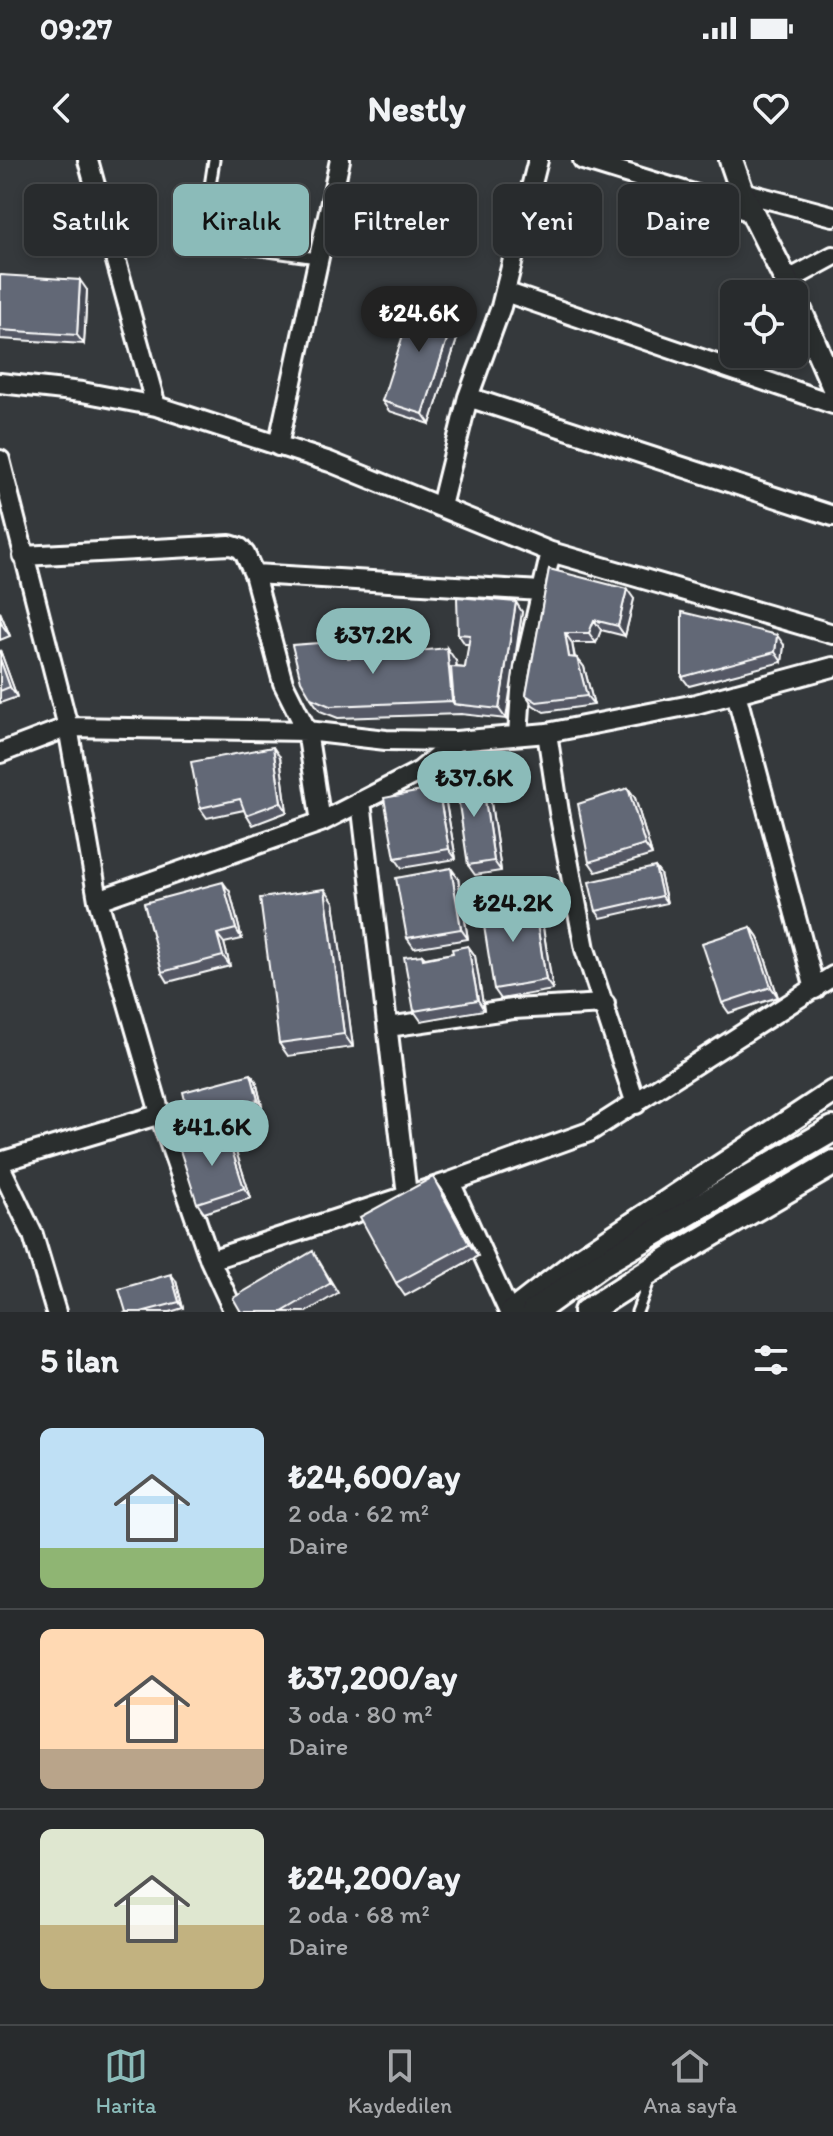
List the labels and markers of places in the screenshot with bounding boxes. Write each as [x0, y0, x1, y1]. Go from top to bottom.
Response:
pin: ₺24.6K [354, 286, 484, 354]
pin: ₺37.2K [308, 608, 438, 676]
pin: ₺37.6K [409, 751, 539, 819]
pin: ₺24.2K [448, 876, 578, 944]
pin: ₺41.6K [147, 1100, 277, 1168]

